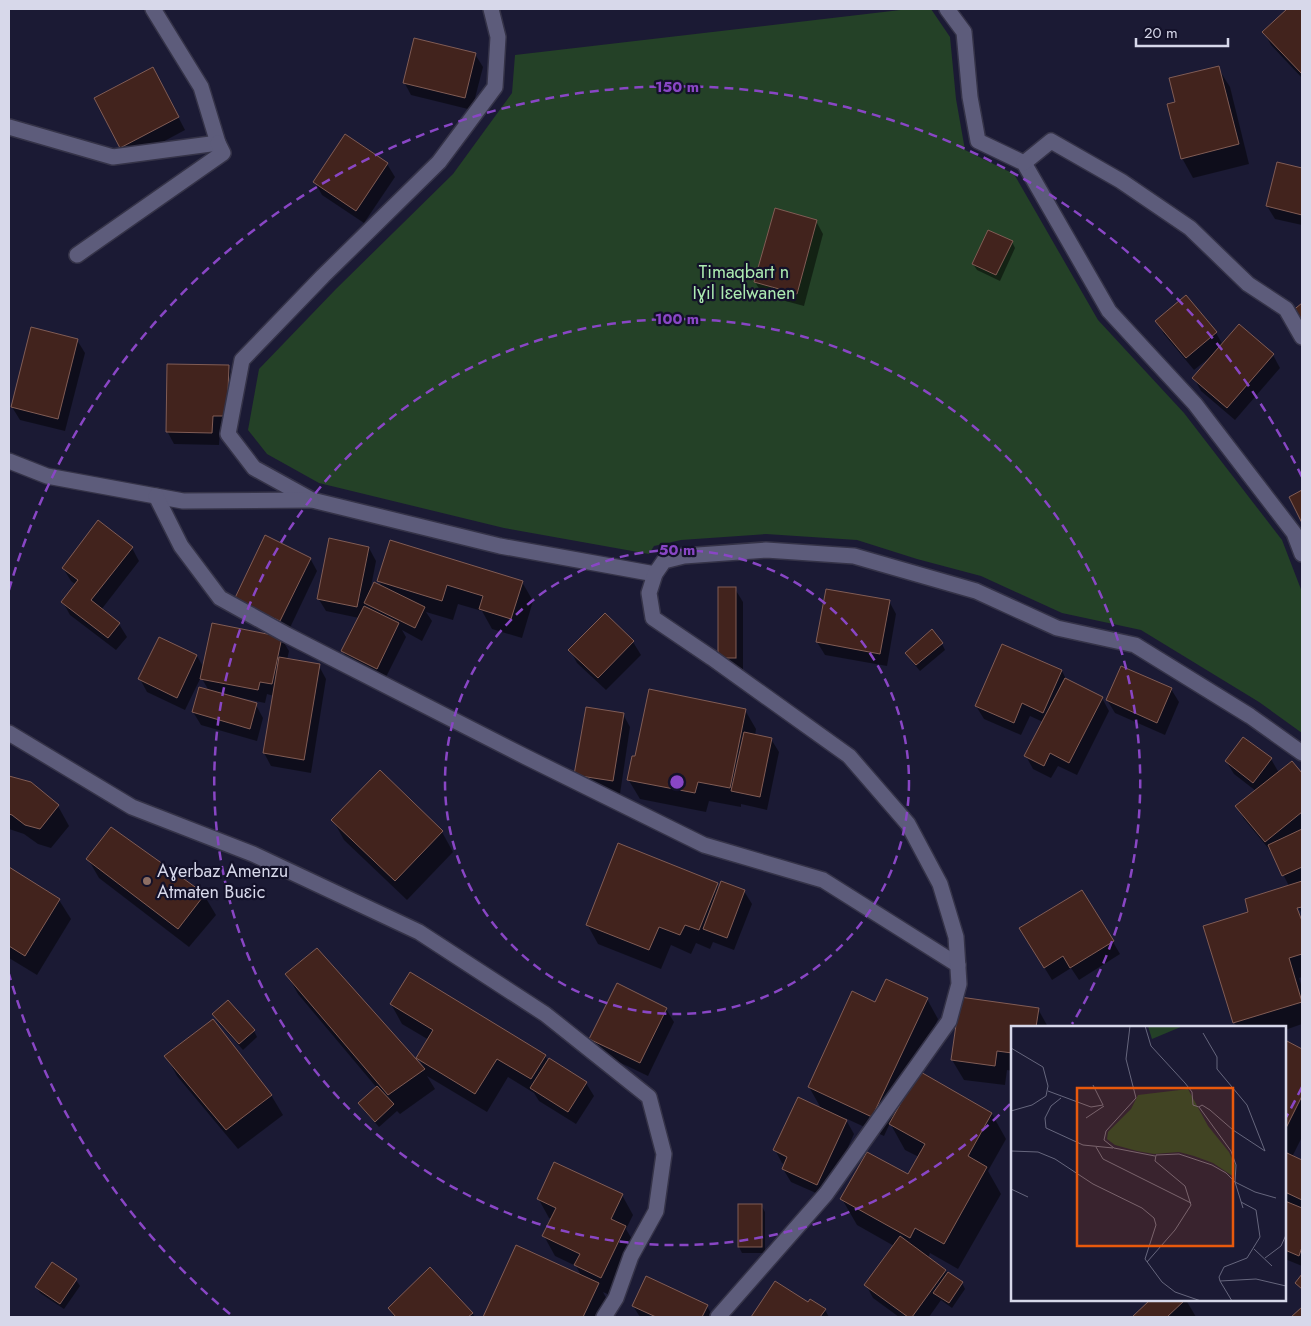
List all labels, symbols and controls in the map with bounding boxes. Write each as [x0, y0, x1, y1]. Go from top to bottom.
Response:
scale bar [1136, 15, 1228, 47]
text: 20 m [1144, 22, 1178, 44]
text: 150 m [655, 76, 699, 98]
park label: Timaqbart n Iɣil Iɛelwanen [693, 259, 795, 306]
text: 100 m [655, 308, 699, 330]
text: 50 m [659, 539, 695, 561]
centre of rings [668, 773, 686, 791]
place label: Aɣerbaz Amenzu Atmaten Buɛic [157, 858, 288, 905]
marker: Aɣerbaz Amenzu Atmaten Buɛic [141, 875, 153, 887]
inset map [1011, 1026, 1286, 1301]

